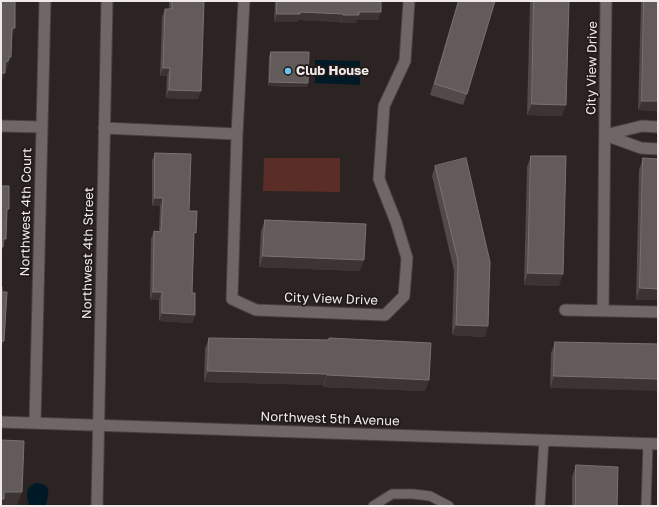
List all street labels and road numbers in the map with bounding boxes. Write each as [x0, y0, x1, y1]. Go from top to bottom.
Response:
street label: City View Drive [583, 21, 601, 115]
street label: Northwest 4th Court [17, 147, 35, 277]
street label: Northwest 4th Street [79, 187, 97, 319]
street label: City View Drive [284, 290, 378, 308]
street label: Northwest 5th Avenue [260, 409, 400, 429]

